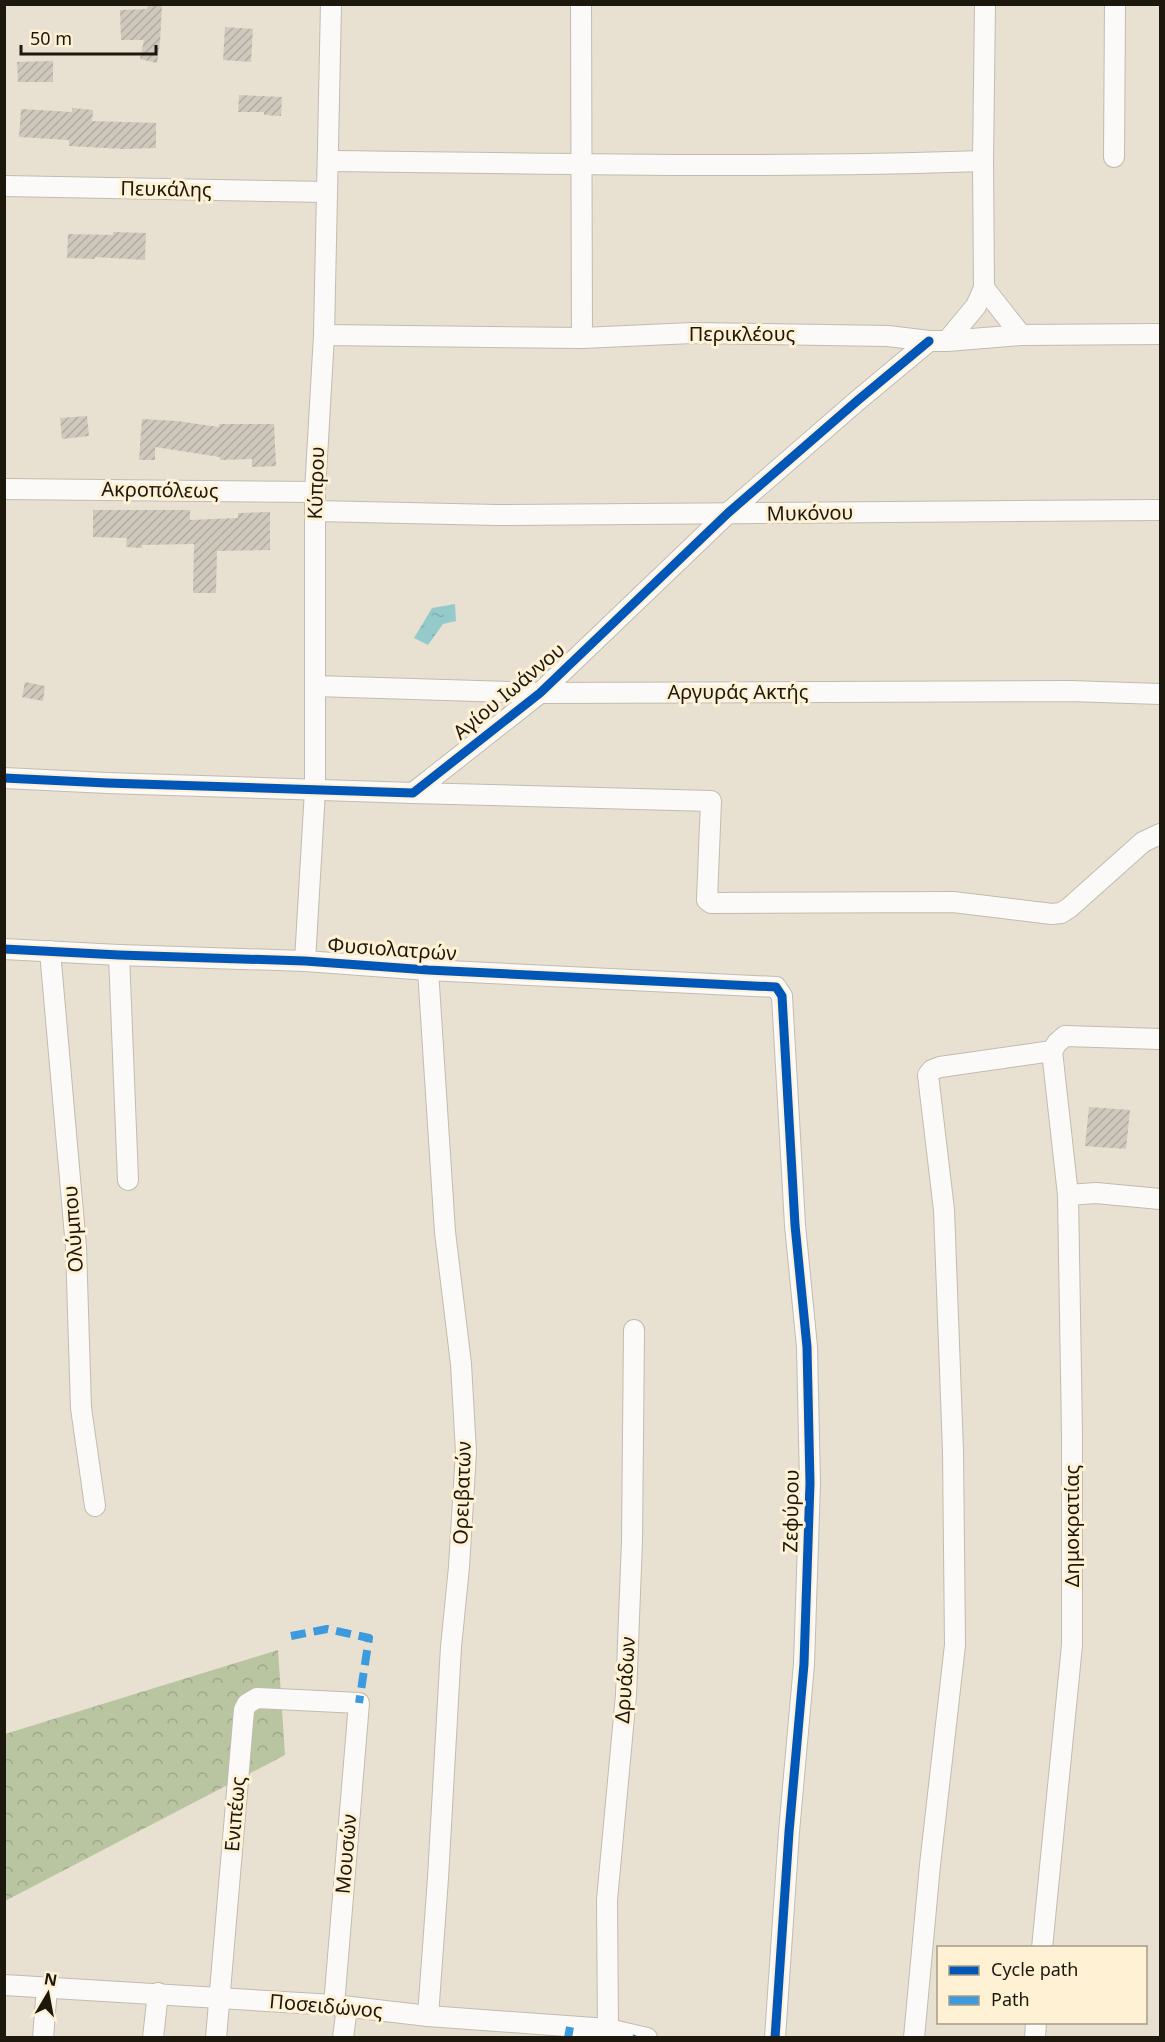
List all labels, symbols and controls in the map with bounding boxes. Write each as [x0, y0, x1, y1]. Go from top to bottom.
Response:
scale bar [21, 18, 156, 56]
text: 50 m [30, 26, 72, 50]
street label: Πευκάλης [120, 174, 212, 203]
street label: Περικλέους [689, 320, 796, 347]
street label: Κύπρου [301, 446, 330, 520]
street label: Ακροπόλεως [101, 475, 219, 504]
street label: Μυκόνου [766, 498, 854, 527]
street label: Αγίου Ιωάννου [447, 636, 570, 745]
street label: Αργυράς Ακτής [667, 678, 809, 705]
street label: Φυσιολατρών [327, 931, 457, 966]
street label: Ολύμπου [56, 1185, 89, 1273]
street label: Ορειβατών [446, 1441, 477, 1545]
street label: Δημοκρατίας [1058, 1465, 1085, 1587]
street label: Ζεφύρου [776, 1469, 805, 1553]
street label: Δρυάδων [608, 1636, 641, 1724]
street label: Ενιπέως [218, 1775, 251, 1853]
street label: Μουσών [329, 1813, 362, 1895]
legend [937, 1946, 1147, 2024]
text: Cycle path [991, 1957, 1078, 1981]
north arrow [18, 1964, 78, 2024]
text: N [42, 1967, 59, 1991]
street label: Ποσειδώνος [268, 1987, 384, 2024]
text: Path [991, 1987, 1030, 2011]

